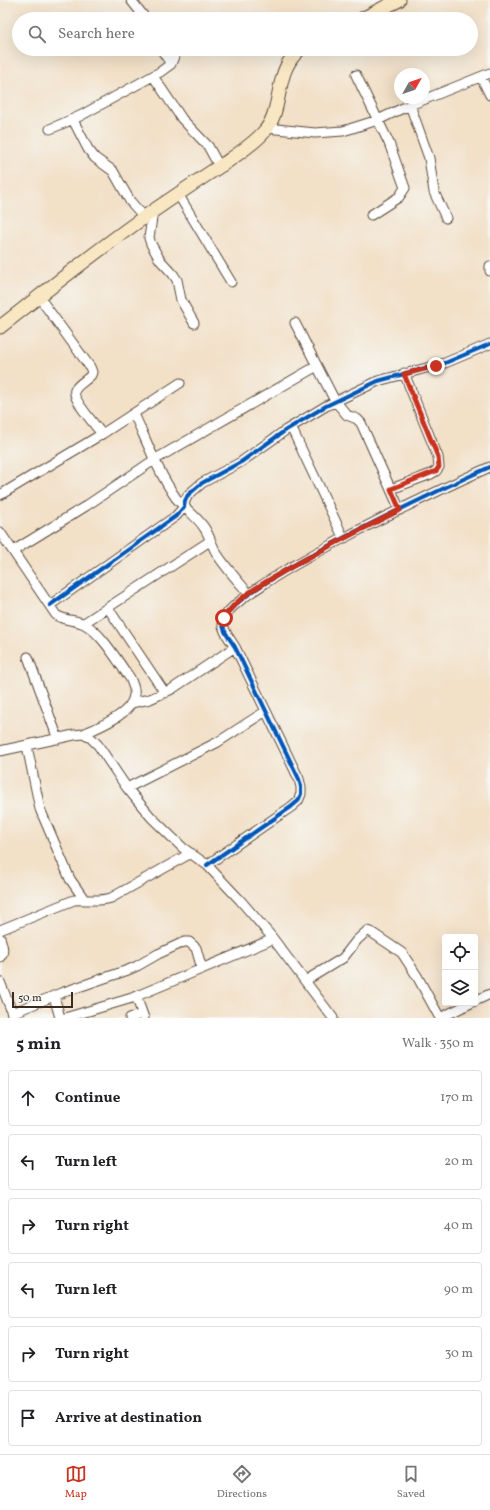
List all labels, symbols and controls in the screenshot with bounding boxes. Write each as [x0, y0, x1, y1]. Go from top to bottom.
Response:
search box [12, 12, 478, 56]
icon: search [26, 23, 48, 45]
text: Search here [58, 24, 135, 45]
north arrow [394, 68, 430, 104]
route end [427, 357, 445, 375]
route start [215, 609, 233, 627]
map controls [442, 934, 478, 1006]
button: locate [442, 934, 478, 970]
button: layers [442, 970, 478, 1006]
scale bar [12, 990, 73, 1009]
text: 50 m [18, 991, 42, 1006]
text: 5 min [16, 1033, 61, 1056]
text: Walk · 350 m [402, 1035, 474, 1053]
icon: ahead [17, 1087, 39, 1109]
text: Continue [55, 1088, 120, 1109]
text: 170 m [440, 1089, 473, 1107]
icon: left [17, 1151, 39, 1173]
text: Turn left [55, 1152, 117, 1173]
text: 20 m [444, 1153, 473, 1171]
icon: right [17, 1215, 39, 1237]
text: Turn right [55, 1216, 129, 1237]
text: 40 m [444, 1217, 473, 1235]
icon: left [17, 1279, 39, 1301]
text: Turn left [55, 1280, 117, 1301]
text: 90 m [444, 1281, 473, 1299]
icon: right [17, 1343, 39, 1365]
text: Turn right [55, 1344, 129, 1365]
text: 30 m [445, 1345, 473, 1363]
icon: arrive [17, 1407, 39, 1429]
text: Arrive at destination [55, 1408, 202, 1429]
tab: Map [65, 1463, 87, 1502]
tab: Directions [217, 1463, 267, 1502]
tab: Saved [397, 1463, 425, 1502]

